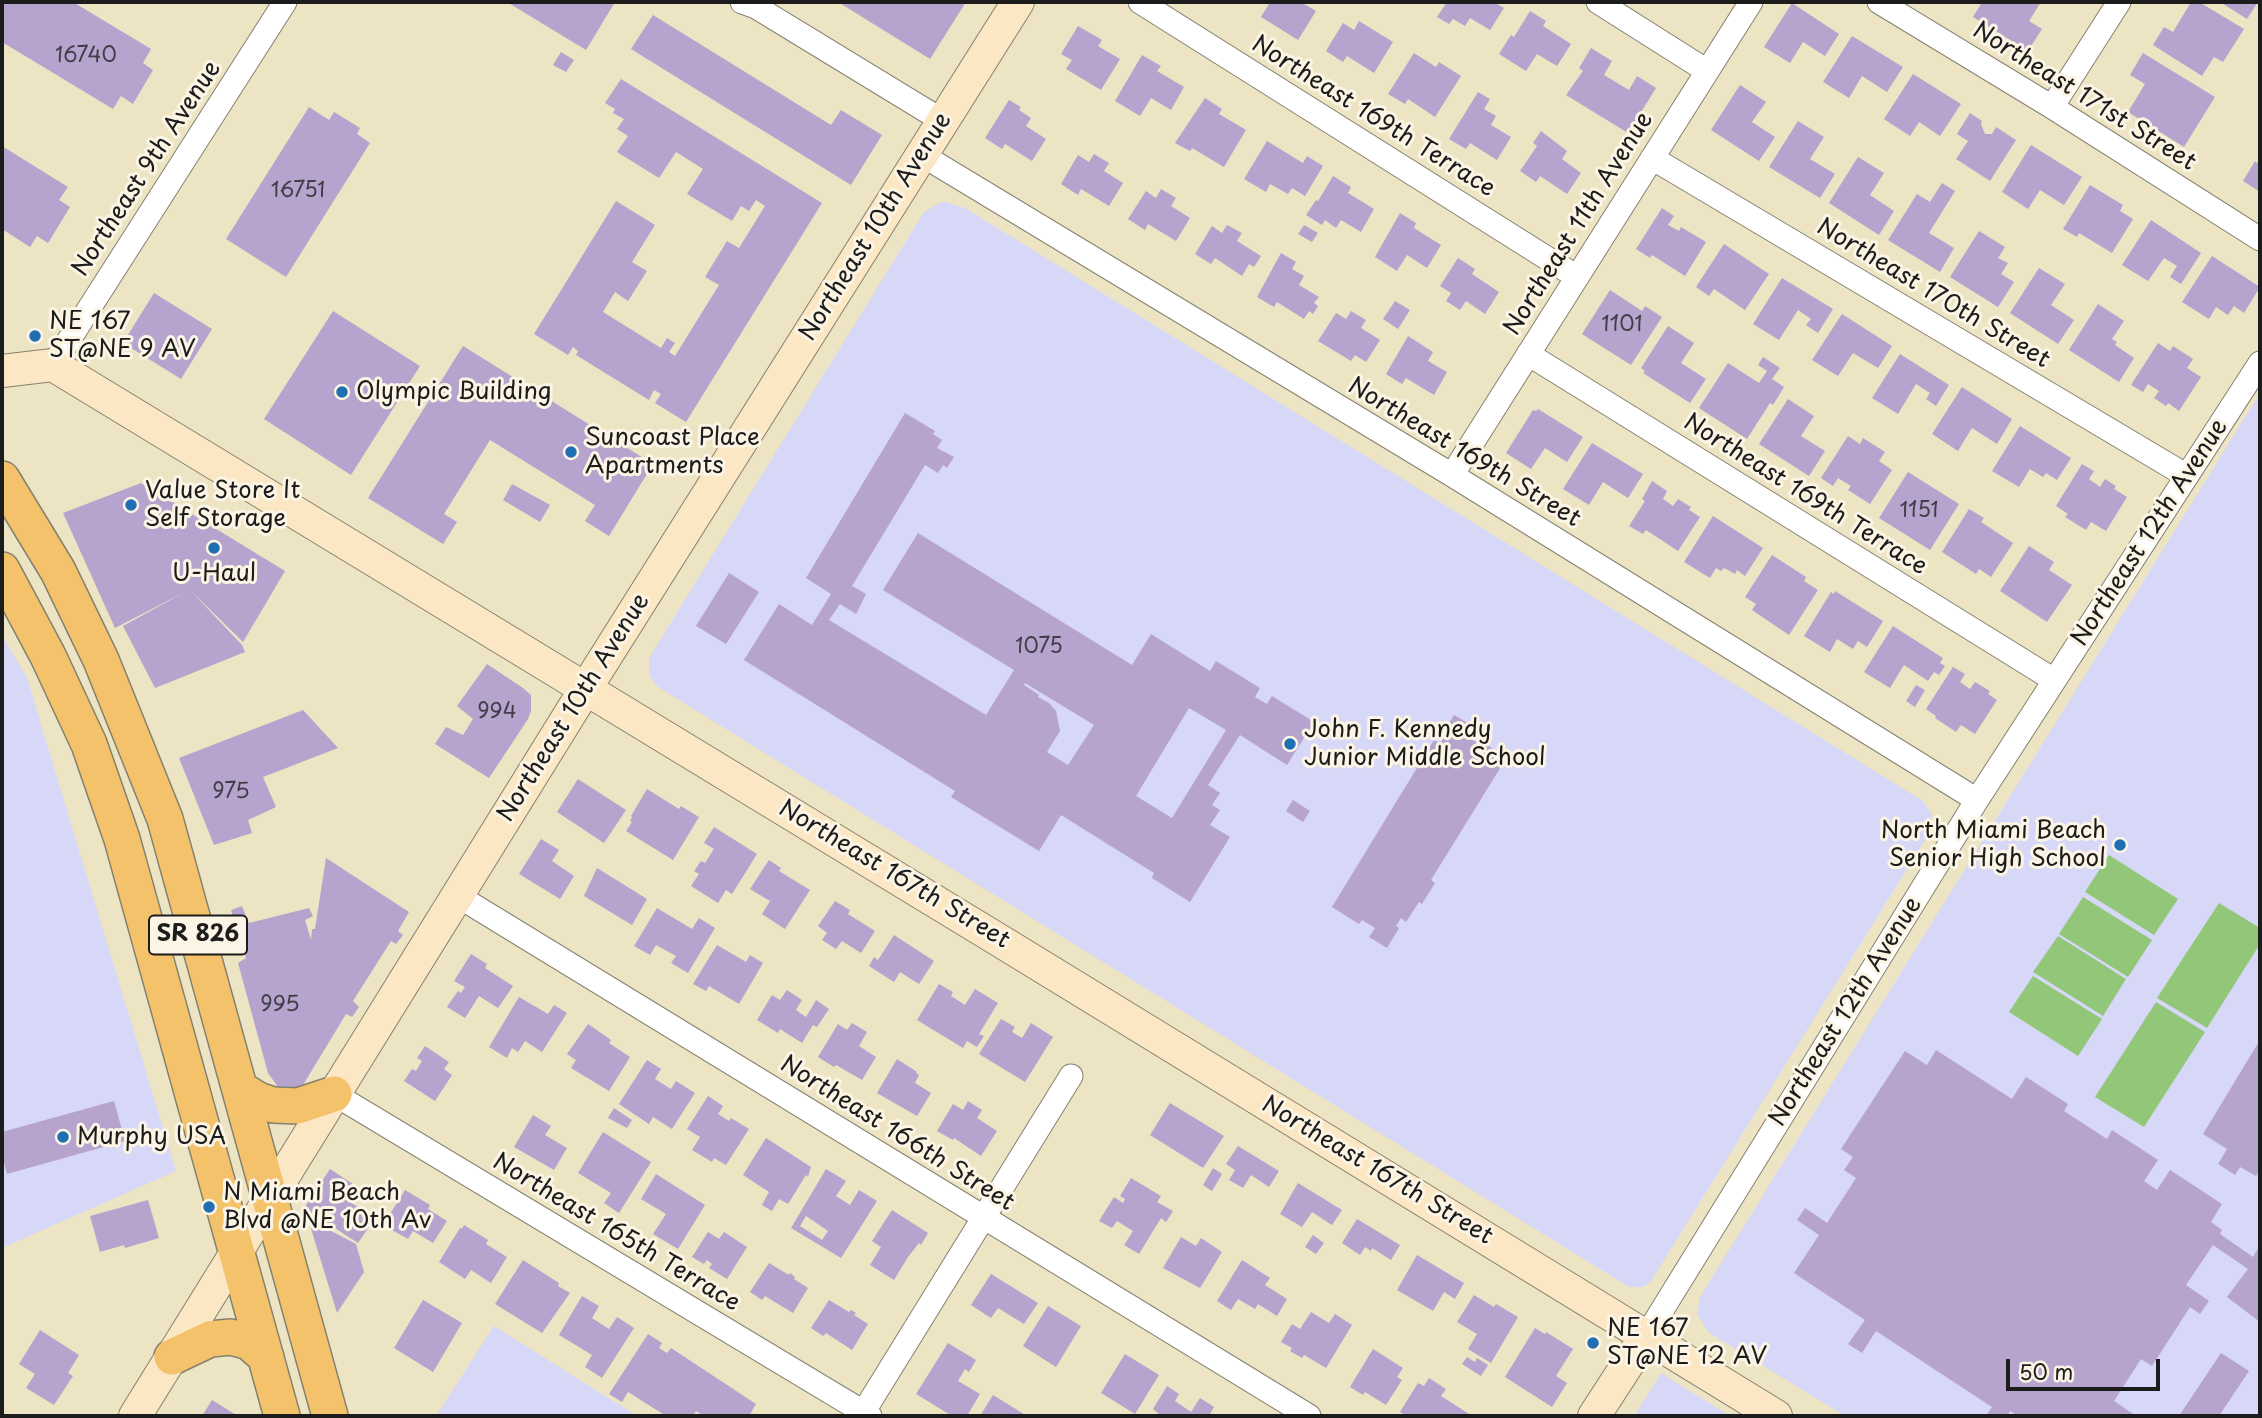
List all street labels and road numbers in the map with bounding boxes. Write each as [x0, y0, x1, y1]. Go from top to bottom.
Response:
street label: Northeast 171st Street [1967, 17, 2201, 177]
street label: Northeast 169th Terrace [1246, 30, 1500, 204]
street label: Northeast 9th Avenue [67, 56, 227, 282]
street label: Northeast 11th Avenue [1499, 107, 1659, 341]
street label: Northeast 10th Avenue [794, 108, 958, 346]
street label: Northeast 170th Street [1811, 213, 2055, 375]
street label: Northeast 169th Street [1342, 372, 1586, 534]
street label: Northeast 169th Terrace [1678, 408, 1932, 582]
street label: Northeast 12th Avenue [2066, 414, 2234, 652]
street label: Northeast 10th Avenue [492, 589, 656, 827]
street label: Northeast 167th Street [773, 795, 1015, 955]
street label: Northeast 12th Avenue [1764, 892, 1928, 1132]
road number: SR 826 [149, 916, 247, 954]
street label: Northeast 166th Street [775, 1050, 1019, 1218]
street label: Northeast 167th Street [1256, 1091, 1498, 1251]
street label: Northeast 165th Terrace [487, 1148, 745, 1318]

